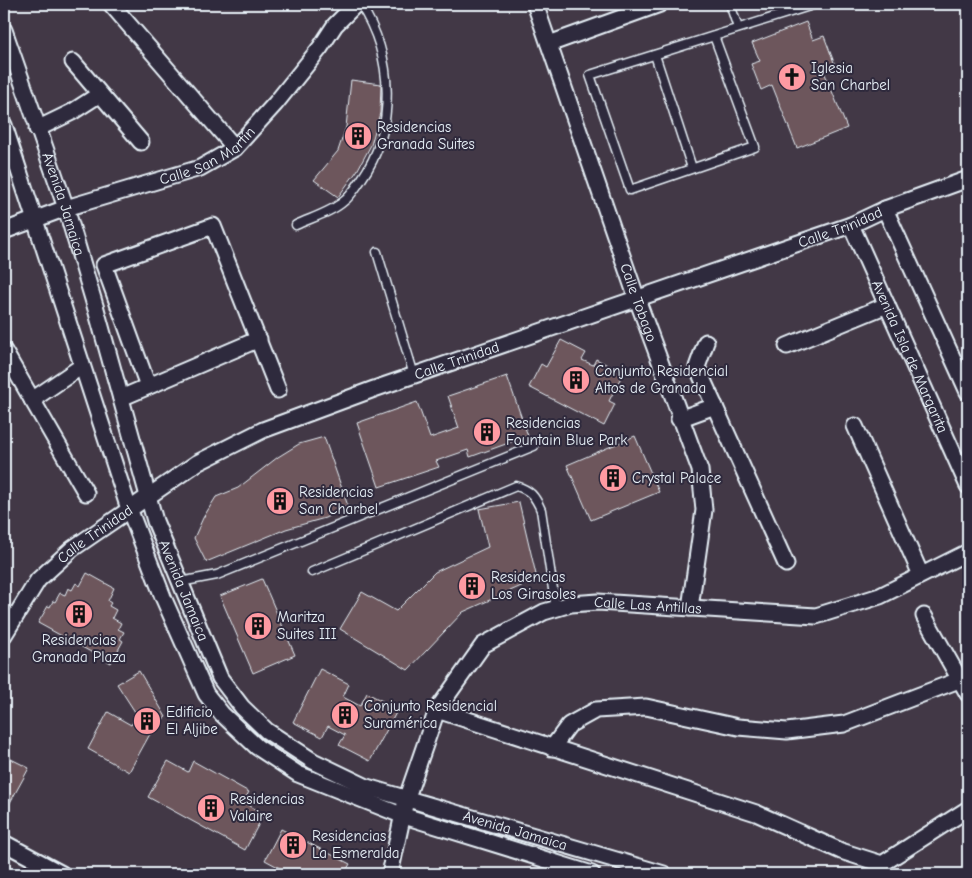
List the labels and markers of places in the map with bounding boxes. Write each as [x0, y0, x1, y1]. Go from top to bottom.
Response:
place label: Iglesia San Charbel [811, 59, 890, 94]
church icon: Iglesia San Charbel [777, 62, 807, 92]
place label: Residencias Granada Suites [377, 118, 475, 153]
building icon: Residencias Granada Suites [343, 121, 373, 151]
place label: Conjunto Residencial Altos de Granada [595, 362, 728, 397]
building icon: Conjunto Residencial Altos de Granada [561, 365, 591, 395]
place label: Residencias Fountain Blue Park [506, 414, 628, 449]
building icon: Residencias Fountain Blue Park [472, 417, 502, 447]
building icon: Crystal Palace [598, 463, 628, 493]
place label: Crystal Palace [632, 469, 722, 487]
place label: Residencias San Charbel [299, 483, 378, 518]
building icon: Residencias San Charbel [265, 486, 295, 516]
place label: Residencias Los Girasoles [491, 568, 576, 603]
building icon: Residencias Los Girasoles [457, 571, 487, 601]
building icon: Residencias Granada Plaza [64, 599, 94, 629]
place label: Maritza Suites III [277, 608, 337, 643]
building icon: Maritza Suites III [243, 611, 273, 641]
place label: Residencias Granada Plaza [32, 631, 126, 666]
place label: Conjunto Residencial Suramérica [364, 697, 497, 732]
building icon: Conjunto Residencial Suramérica [330, 700, 360, 730]
place label: Edificio El Aljibe [166, 703, 218, 738]
building icon: Edificio El Aljibe [132, 706, 162, 736]
place label: Residencias Valaire [230, 790, 304, 825]
building icon: Residencias Valaire [196, 793, 226, 823]
place label: Residencias La Esmeralda [312, 827, 400, 862]
building icon: Residencias La Esmeralda [278, 830, 308, 860]

